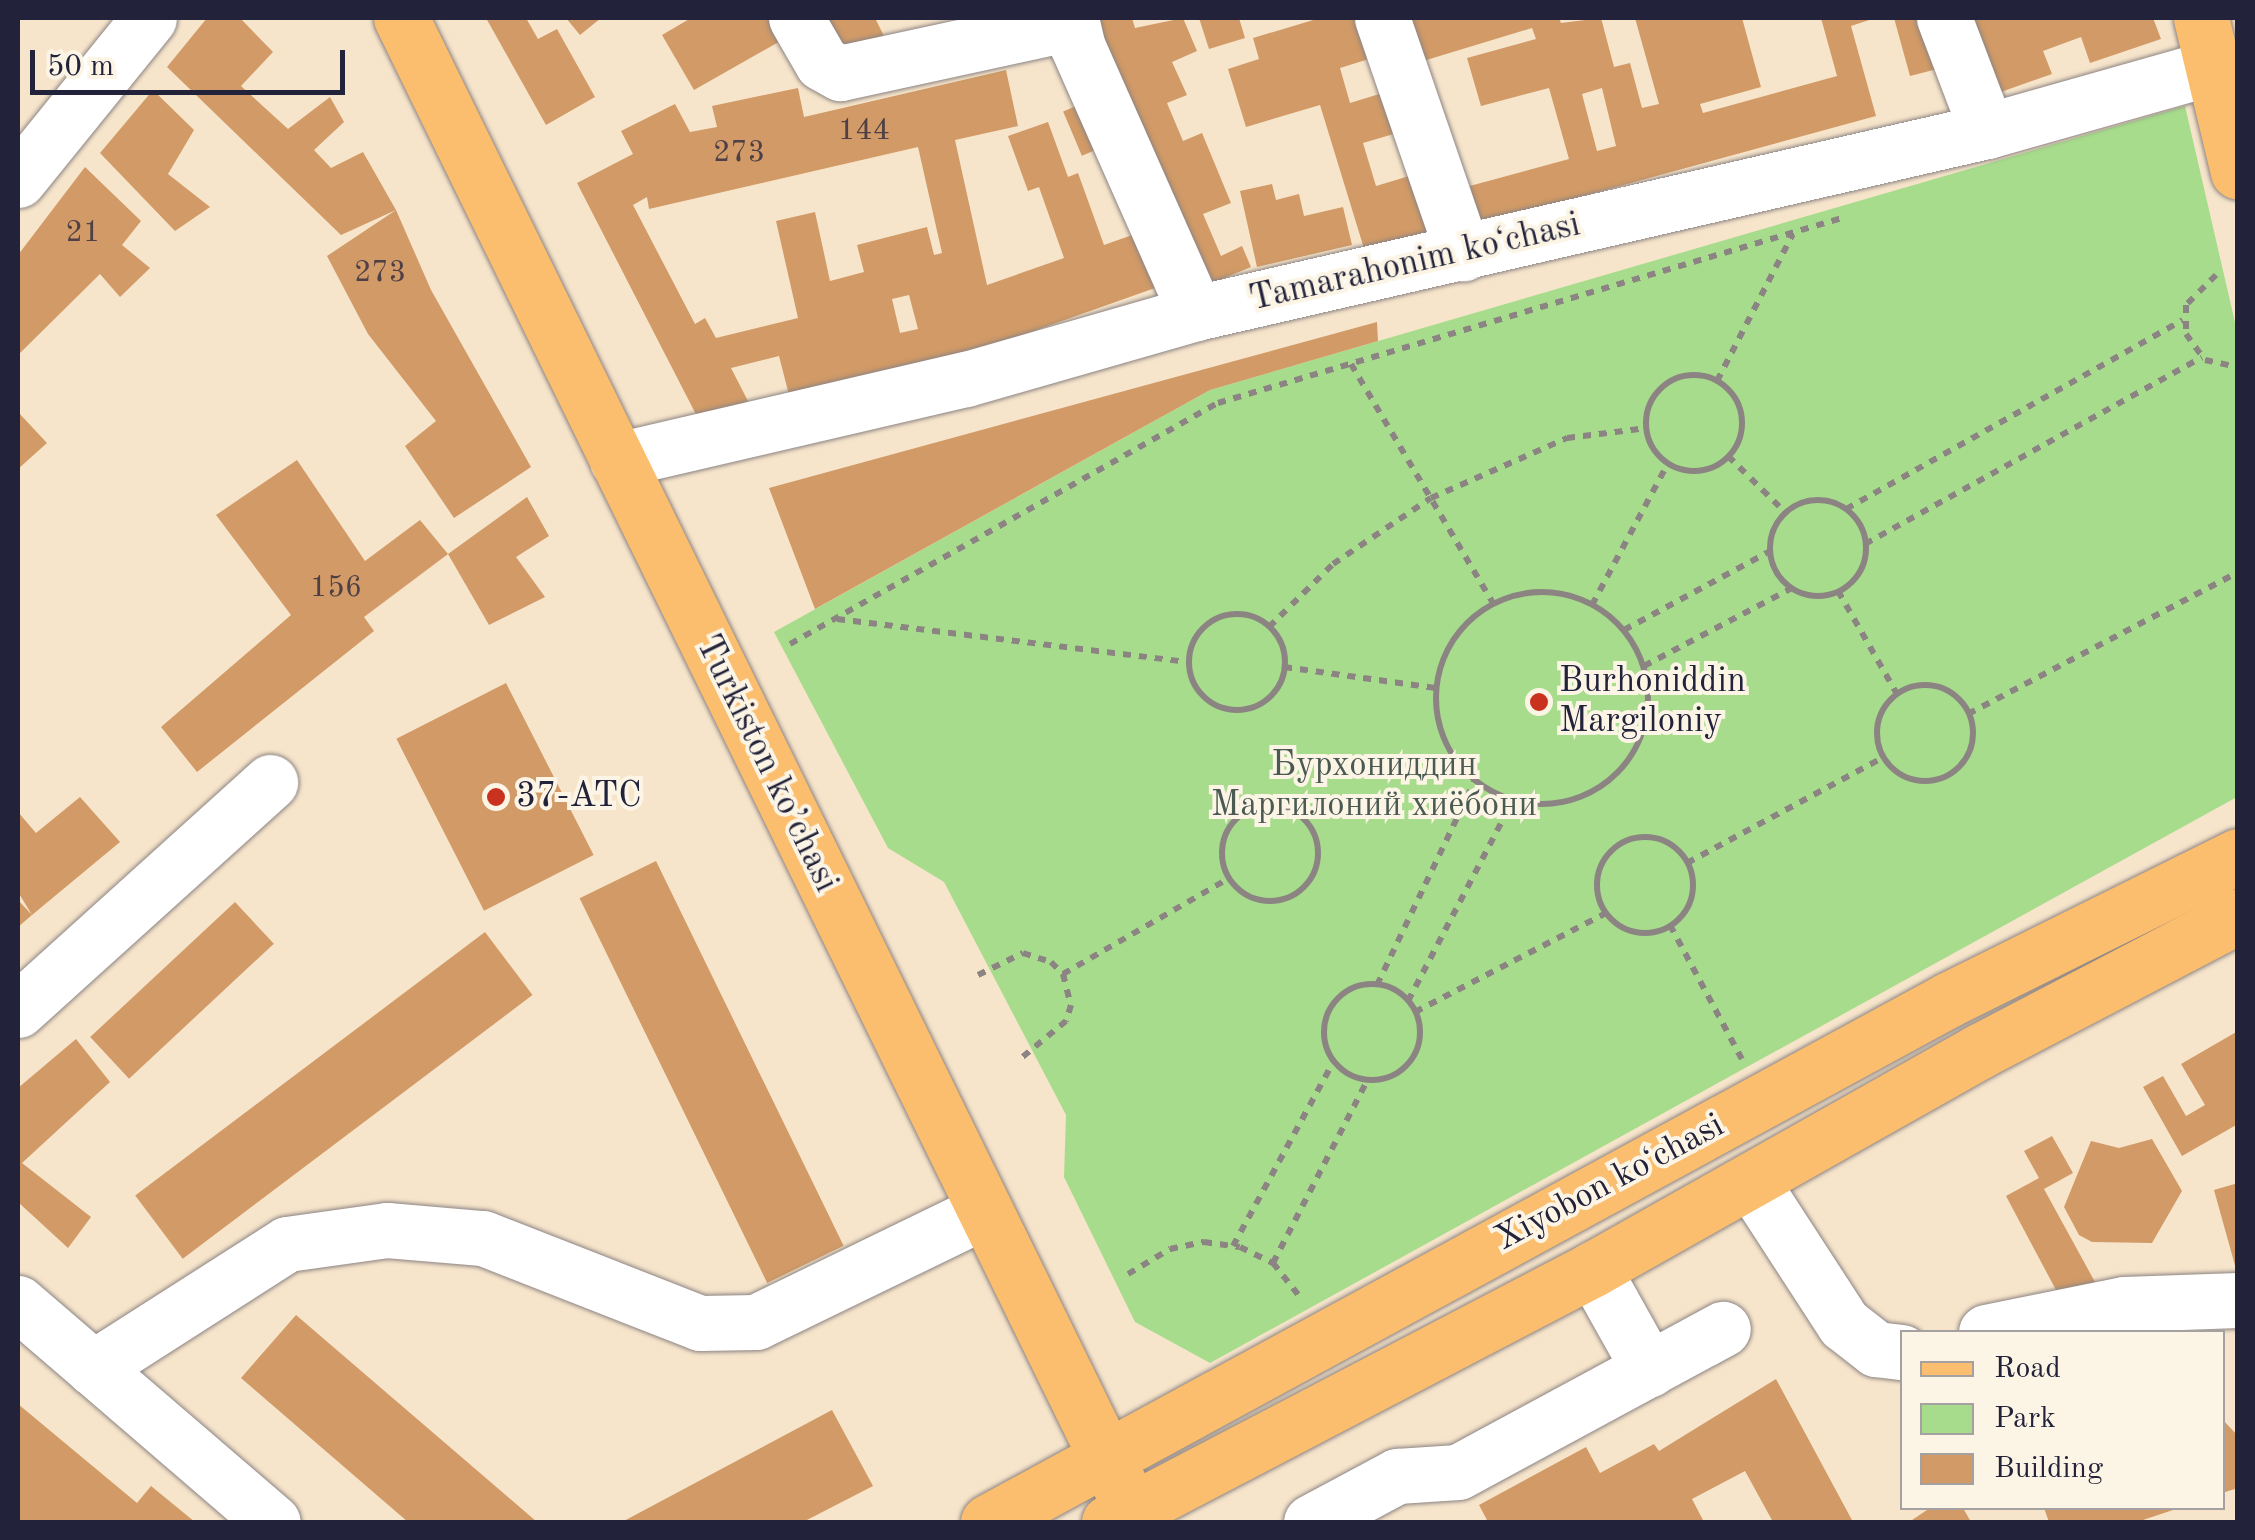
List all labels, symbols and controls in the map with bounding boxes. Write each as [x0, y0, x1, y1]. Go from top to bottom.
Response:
scale bar [35, 30, 350, 92]
text: 50 m [47, 52, 114, 82]
house number: 144 [838, 113, 890, 149]
house number: 273 [713, 135, 765, 171]
street label: Tamarahonim koʻchasi [1245, 204, 1585, 322]
house number: 21 [66, 215, 100, 251]
house number: 273 [354, 255, 406, 291]
house number: 156 [310, 570, 362, 606]
street label: Turkiston ko’chasi [686, 629, 846, 899]
place label: Burhoniddin Margiloniy [1559, 661, 1746, 743]
marker: Burhoniddin Margiloniy [1528, 691, 1550, 713]
park label: Бурхониддин Маргилоний хиёбони [1211, 745, 1537, 827]
place label: 37-АТС [516, 776, 642, 818]
marker: 37-АТС [485, 786, 507, 808]
street label: Xiyobon koʻchasi [1489, 1105, 1731, 1261]
legend [1900, 1330, 2225, 1510]
text: Road [1994, 1354, 2061, 1384]
text: Park [1994, 1404, 2056, 1434]
text: Building [1994, 1454, 2103, 1484]

